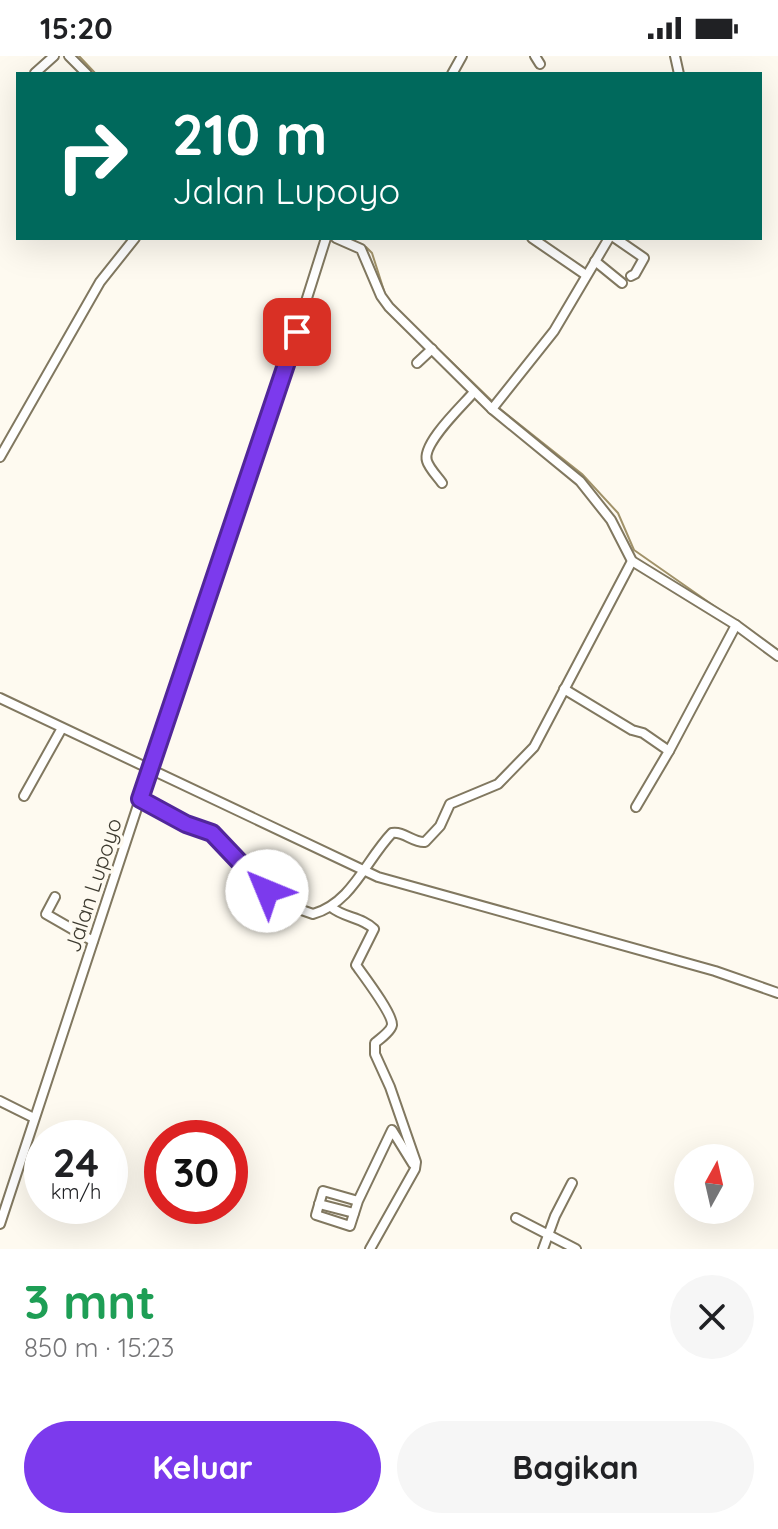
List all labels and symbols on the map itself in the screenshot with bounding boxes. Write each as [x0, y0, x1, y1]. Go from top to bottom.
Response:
pin [263, 298, 331, 366]
street label: Jalan Lupoyo [58, 814, 128, 956]
position arrow [225, 849, 309, 933]
speed limit sign: 30 [144, 1120, 248, 1224]
north arrow [674, 1144, 754, 1224]

